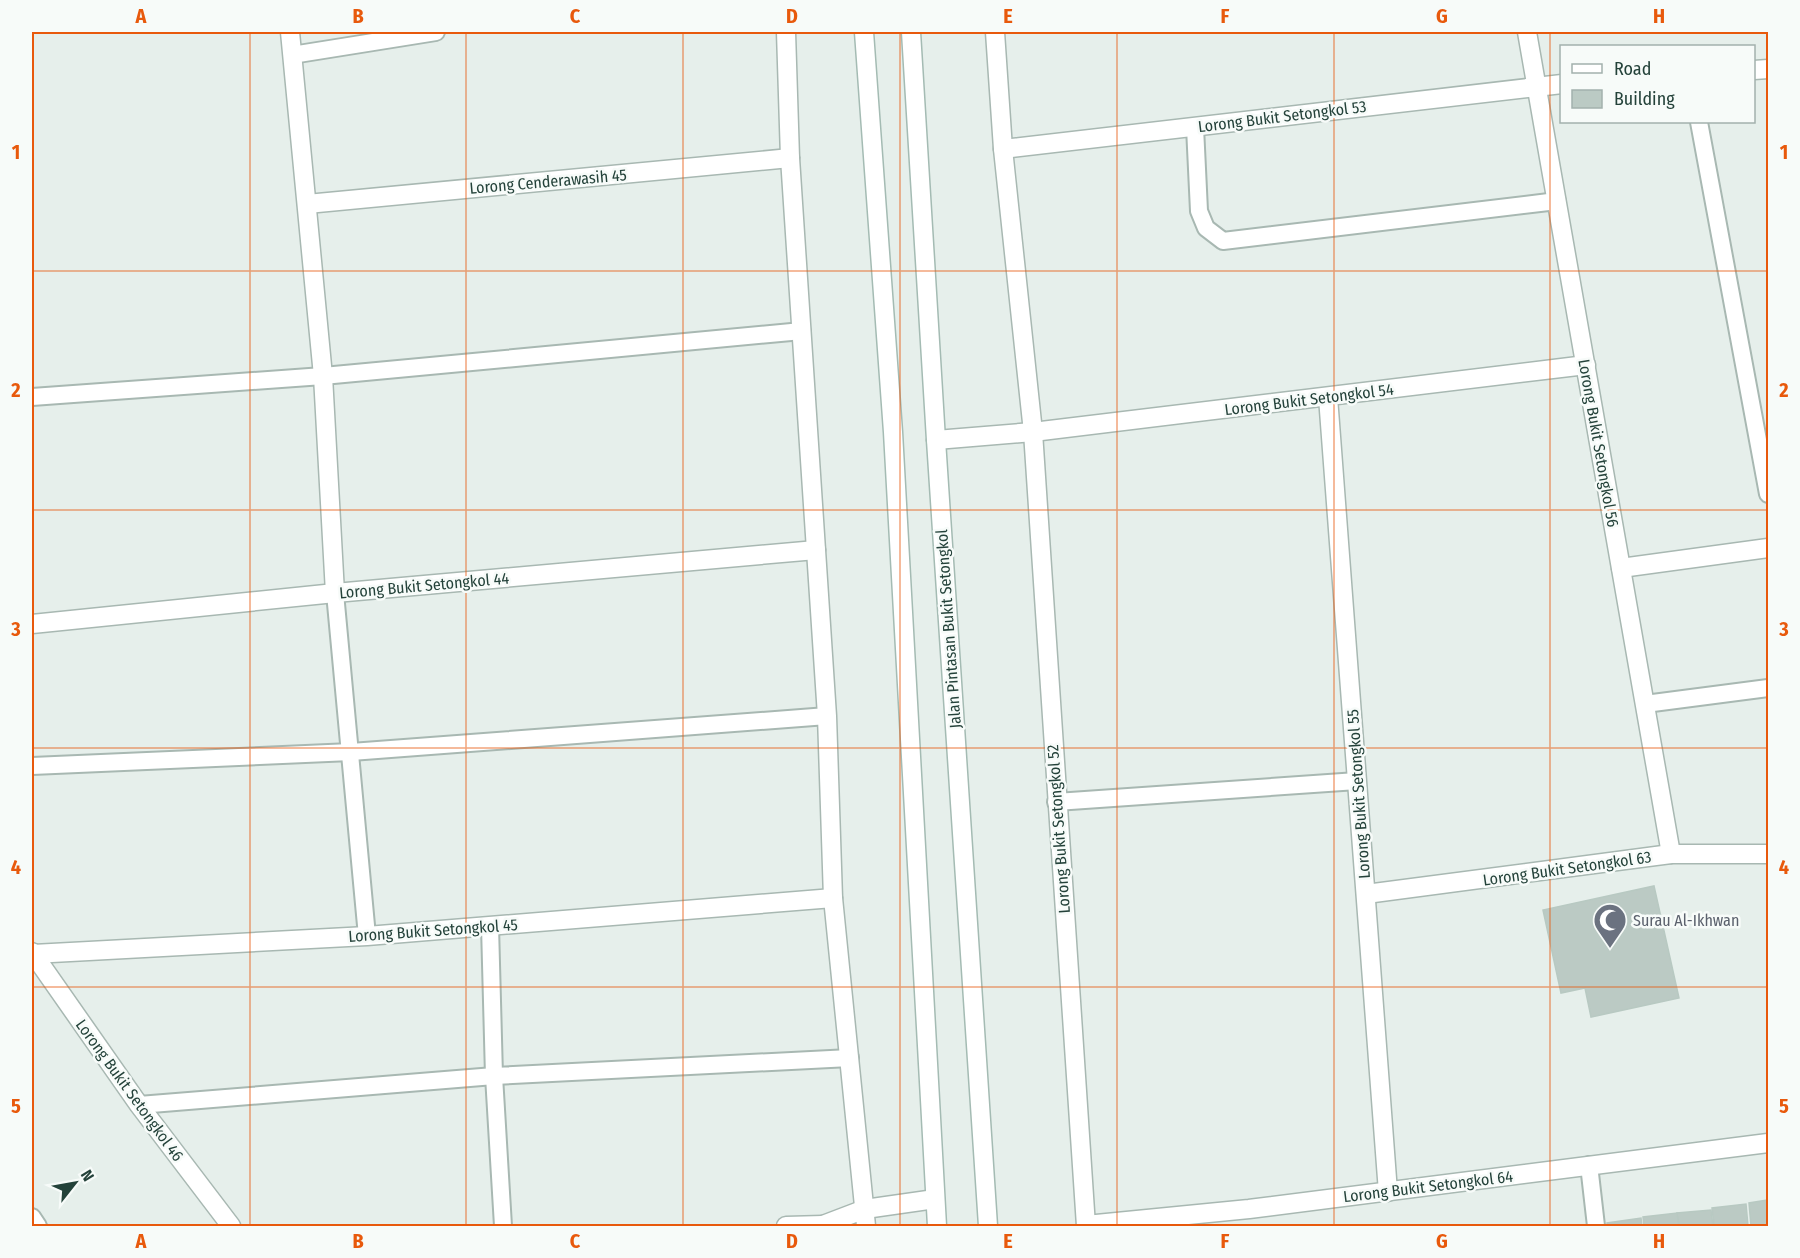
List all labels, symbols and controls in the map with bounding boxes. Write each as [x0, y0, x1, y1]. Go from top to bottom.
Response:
text: A [135, 4, 148, 28]
text: B [352, 4, 364, 28]
text: C [570, 4, 581, 28]
text: D [786, 4, 798, 28]
text: E [1003, 4, 1013, 28]
text: F [1221, 4, 1230, 28]
text: G [1436, 4, 1448, 28]
text: H [1653, 4, 1665, 28]
legend [1560, 45, 1755, 123]
text: Road [1614, 58, 1651, 80]
text: Building [1614, 88, 1675, 110]
street label: Lorong Bukit Setongkol 53 [1197, 97, 1367, 136]
text: 1 [12, 140, 20, 164]
text: 1 [1780, 140, 1788, 164]
street label: Lorong Cenderawasih 45 [469, 165, 628, 198]
street label: Lorong Bukit Setongkol 56 [1574, 358, 1623, 529]
text: 2 [10, 378, 21, 402]
text: 2 [1778, 378, 1789, 402]
street label: Lorong Bukit Setongkol 54 [1224, 380, 1395, 419]
street label: Jalan Pintasan Bukit Setongkol [932, 529, 965, 729]
street label: Lorong Bukit Setongkol 44 [338, 569, 510, 602]
text: 3 [10, 617, 21, 641]
text: 3 [1778, 617, 1789, 641]
street label: Lorong Bukit Setongkol 55 [1343, 709, 1374, 879]
street label: Lorong Bukit Setongkol 52 [1043, 744, 1074, 914]
street label: Lorong Bukit Setongkol 63 [1482, 847, 1653, 890]
text: 4 [11, 855, 21, 879]
text: 4 [1779, 855, 1789, 879]
mosque icon: Surau Al-Ikhwan [1592, 902, 1628, 949]
place label: Surau Al-Ikhwan [1633, 911, 1739, 930]
street label: Lorong Bukit Setongkol 45 [348, 915, 518, 946]
street label: Lorong Bukit Setongkol 46 [72, 1016, 187, 1165]
text: 5 [11, 1094, 21, 1118]
text: 5 [1779, 1094, 1789, 1118]
north arrow [45, 1153, 105, 1213]
text: N [77, 1167, 98, 1185]
street label: Lorong Bukit Setongkol 64 [1342, 1167, 1514, 1206]
text: A [135, 1229, 148, 1253]
text: B [352, 1229, 364, 1253]
text: C [570, 1229, 581, 1253]
text: D [786, 1229, 798, 1253]
text: E [1003, 1229, 1013, 1253]
text: F [1221, 1229, 1230, 1253]
text: G [1436, 1229, 1448, 1253]
text: H [1653, 1229, 1665, 1253]

